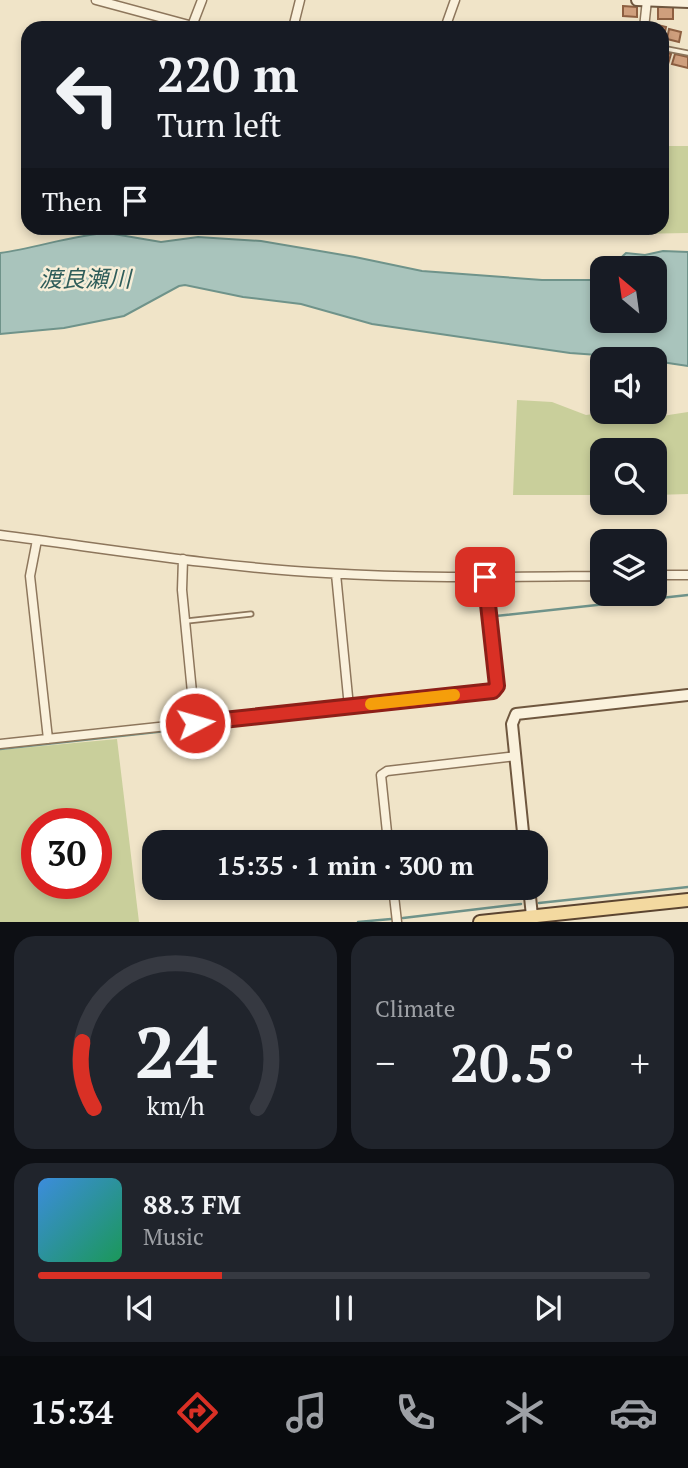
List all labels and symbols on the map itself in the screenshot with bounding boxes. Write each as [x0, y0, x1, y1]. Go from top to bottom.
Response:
north arrow [590, 256, 667, 332]
water label: 渡良瀬川 [39, 263, 134, 294]
pin [455, 547, 515, 607]
position arrow [158, 686, 232, 760]
speed limit sign: 30 [21, 808, 112, 899]

